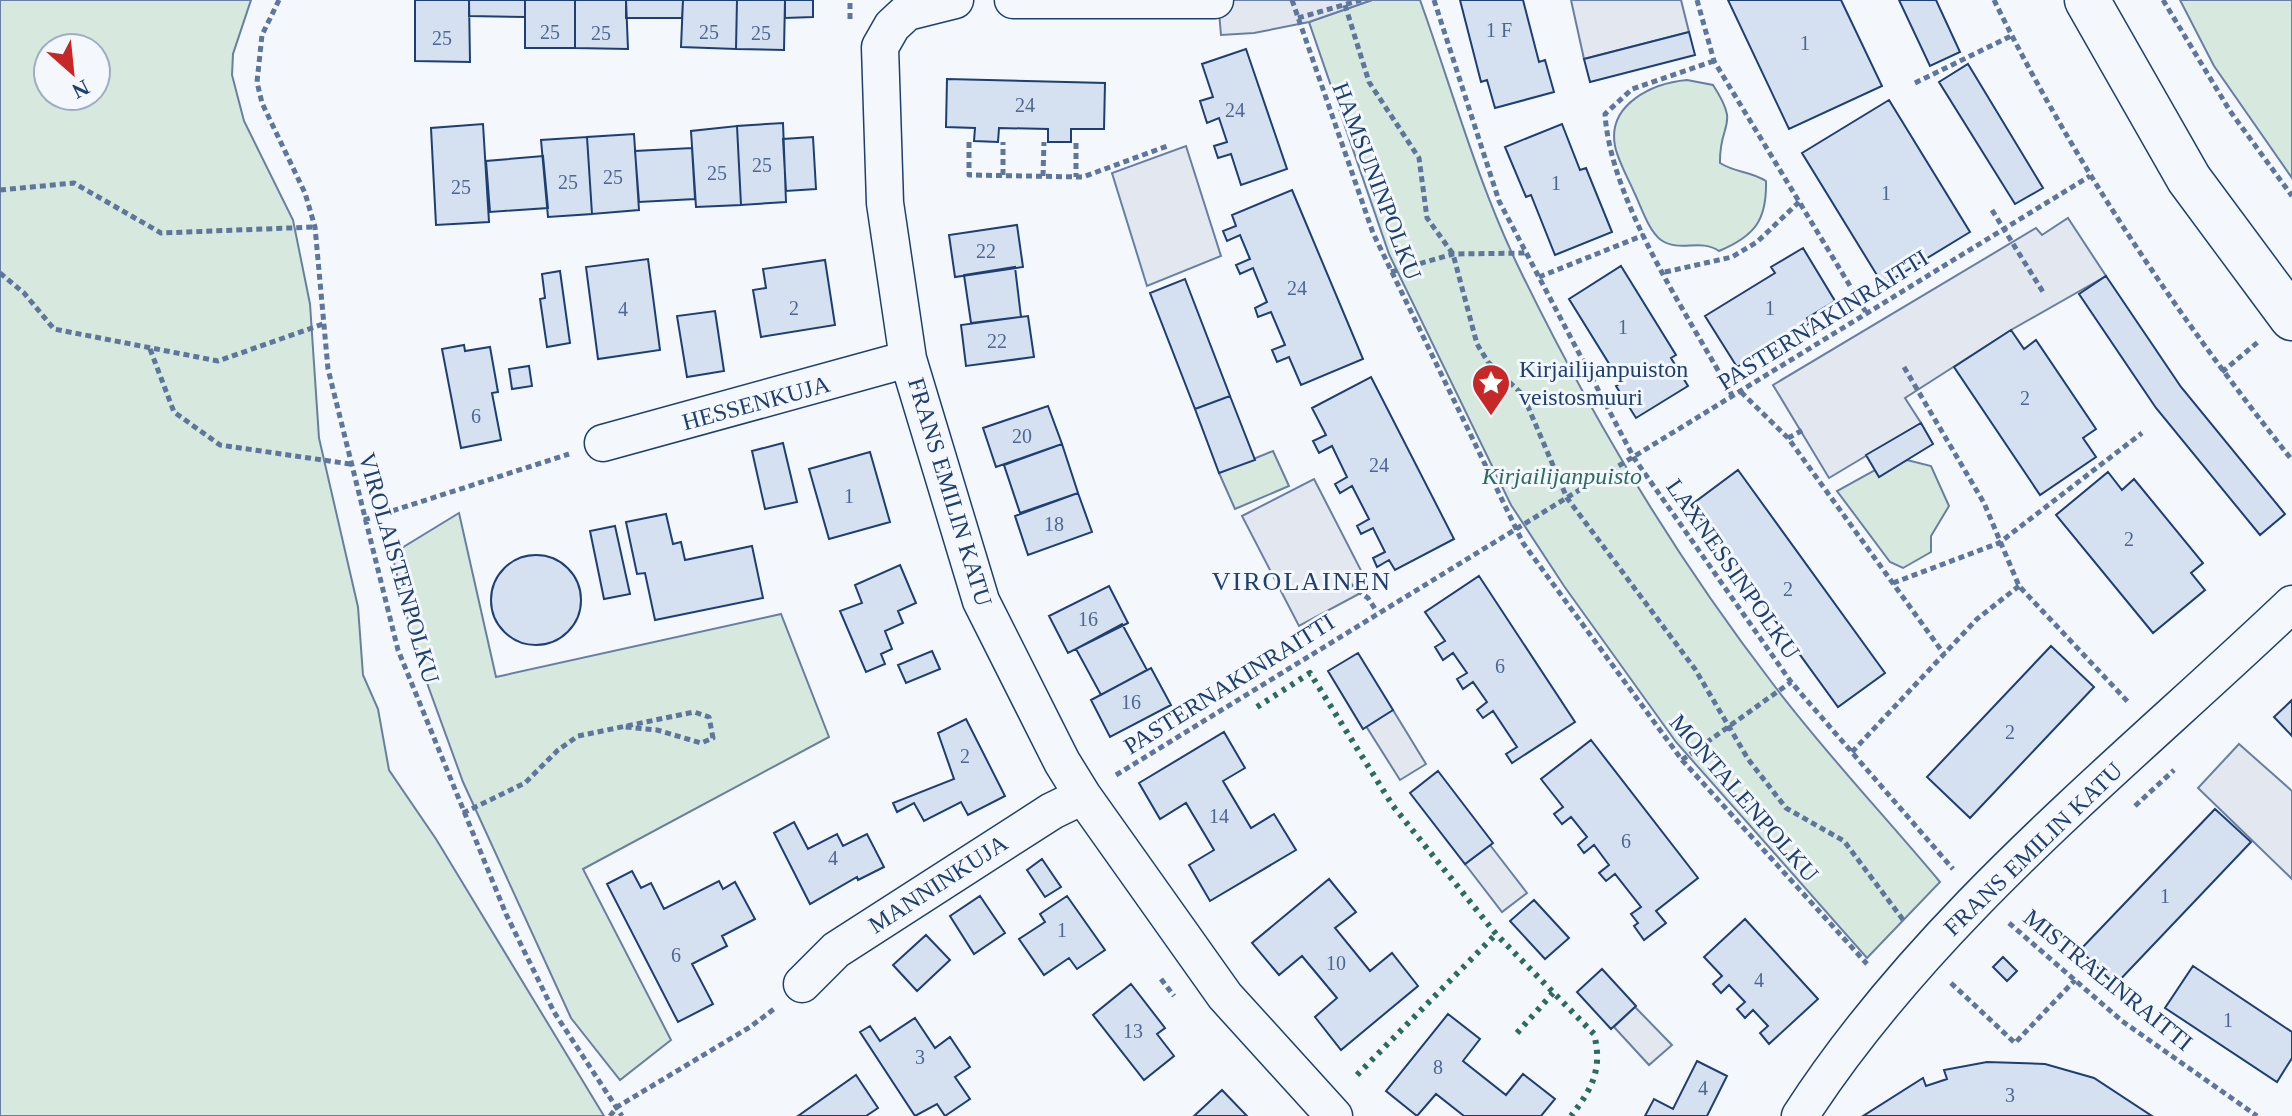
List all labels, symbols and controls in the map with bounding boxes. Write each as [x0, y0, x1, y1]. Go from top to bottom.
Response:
house number: 1 F [1486, 19, 1512, 41]
house number: 25 [540, 21, 560, 43]
house number: 25 [699, 21, 719, 43]
house number: 25 [591, 22, 611, 44]
house number: 25 [751, 22, 771, 44]
house number: 25 [432, 27, 452, 49]
north arrow [32, 32, 112, 112]
house number: 1 [1800, 32, 1810, 54]
text: N [68, 75, 94, 104]
street label: HAMSUNINPOLKU [1327, 79, 1427, 283]
house number: 24 [1015, 94, 1035, 116]
house number: 24 [1225, 99, 1245, 121]
house number: 25 [752, 154, 772, 176]
house number: 25 [707, 162, 727, 184]
house number: 25 [603, 166, 623, 188]
house number: 25 [558, 171, 578, 193]
house number: 1 [1551, 172, 1561, 194]
house number: 25 [451, 176, 471, 198]
house number: 1 [1881, 182, 1891, 204]
house number: 22 [976, 240, 996, 262]
street label: PASTERNAKINRAITTI [1713, 245, 1933, 395]
house number: 24 [1287, 277, 1307, 299]
house number: 2 [789, 297, 799, 319]
house number: 1 [1765, 297, 1775, 319]
house number: 4 [618, 298, 628, 320]
house number: 1 [1618, 316, 1628, 338]
house number: 22 [987, 330, 1007, 352]
place label: Kirjailijanpuiston veistosmuuri [1519, 356, 1688, 410]
place icon: Kirjailijanpuiston veistosmuuri [1470, 362, 1512, 417]
street label: HESSENKUJA [679, 371, 833, 435]
street label: FRANS EMILIN KATU [903, 375, 997, 609]
house number: 2 [2020, 387, 2030, 409]
house number: 6 [471, 405, 481, 427]
house number: 20 [1012, 425, 1032, 447]
street label: VIROLAISTENPOLKU [354, 450, 444, 686]
house number: 24 [1369, 454, 1389, 476]
park label: Kirjailijanpuisto [1481, 463, 1642, 489]
street label: LAXNESSINPOLKU [1661, 474, 1805, 664]
house number: 1 [844, 485, 854, 507]
house number: 18 [1044, 513, 1064, 535]
house number: 2 [2124, 528, 2134, 550]
district label: VIROLAINEN [1212, 567, 1392, 596]
house number: 2 [1783, 578, 1793, 600]
house number: 16 [1078, 608, 1098, 630]
street label: PASTERNAKINRAITTI [1119, 609, 1339, 759]
house number: 6 [1495, 655, 1505, 677]
house number: 16 [1121, 691, 1141, 713]
street label: MONTALENPOLKU [1664, 709, 1824, 887]
house number: 2 [2005, 721, 2015, 743]
house number: 2 [960, 745, 970, 767]
street label: FRANS EMILIN KATU [1939, 757, 2127, 941]
house number: 14 [1209, 805, 1229, 827]
street label: MANNINKUJA [864, 829, 1013, 938]
house number: 6 [1621, 830, 1631, 852]
house number: 4 [828, 847, 838, 869]
house number: 1 [2160, 885, 2170, 907]
street label: MISTRALINRAITTI [2018, 904, 2198, 1056]
house number: 1 [1057, 919, 1067, 941]
house number: 6 [671, 944, 681, 966]
house number: 10 [1326, 952, 1346, 974]
house number: 4 [1754, 969, 1764, 991]
house number: 1 [2223, 1009, 2233, 1031]
house number: 13 [1123, 1020, 1143, 1042]
house number: 3 [915, 1046, 925, 1068]
house number: 8 [1433, 1056, 1443, 1078]
house number: 4 [1698, 1077, 1708, 1099]
house number: 3 [2005, 1084, 2015, 1106]

